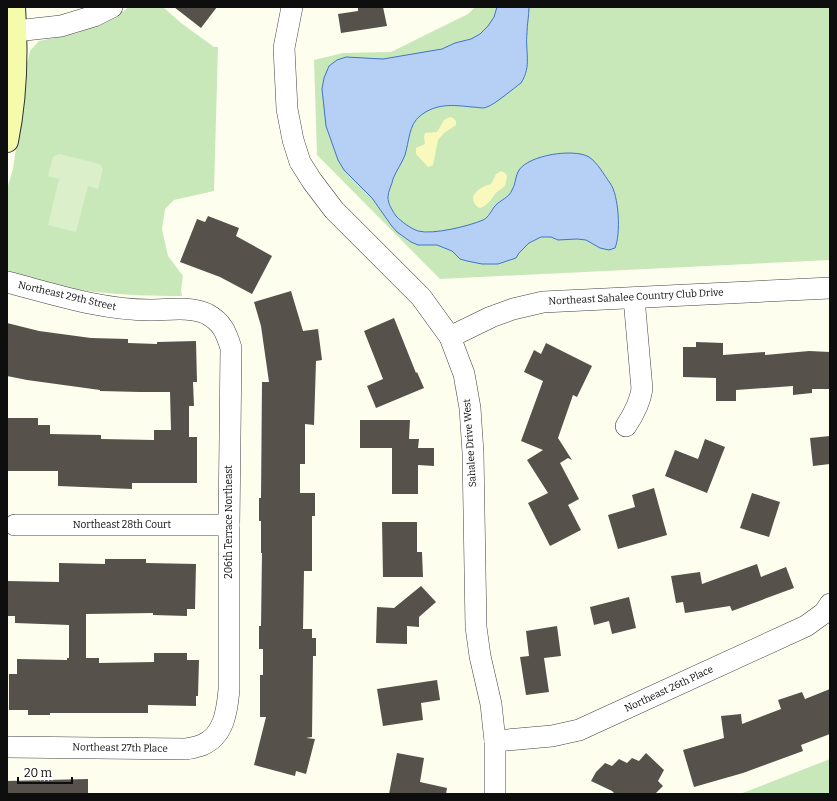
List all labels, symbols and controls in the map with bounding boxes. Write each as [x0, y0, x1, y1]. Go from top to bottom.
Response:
street label: Northeast 29th Street [17, 279, 118, 313]
street label: Northeast Sahalee Country Club Drive [548, 286, 724, 308]
street label: Sahalee Drive West [461, 398, 479, 488]
street label: 206th Terrace Northeast [223, 465, 235, 579]
street label: Northeast 28th Court [73, 519, 172, 531]
street label: Northeast 26th Place [623, 663, 715, 715]
street label: Northeast 27th Place [72, 741, 168, 755]
scale bar [18, 759, 72, 785]
text: 20 m [24, 766, 53, 780]

